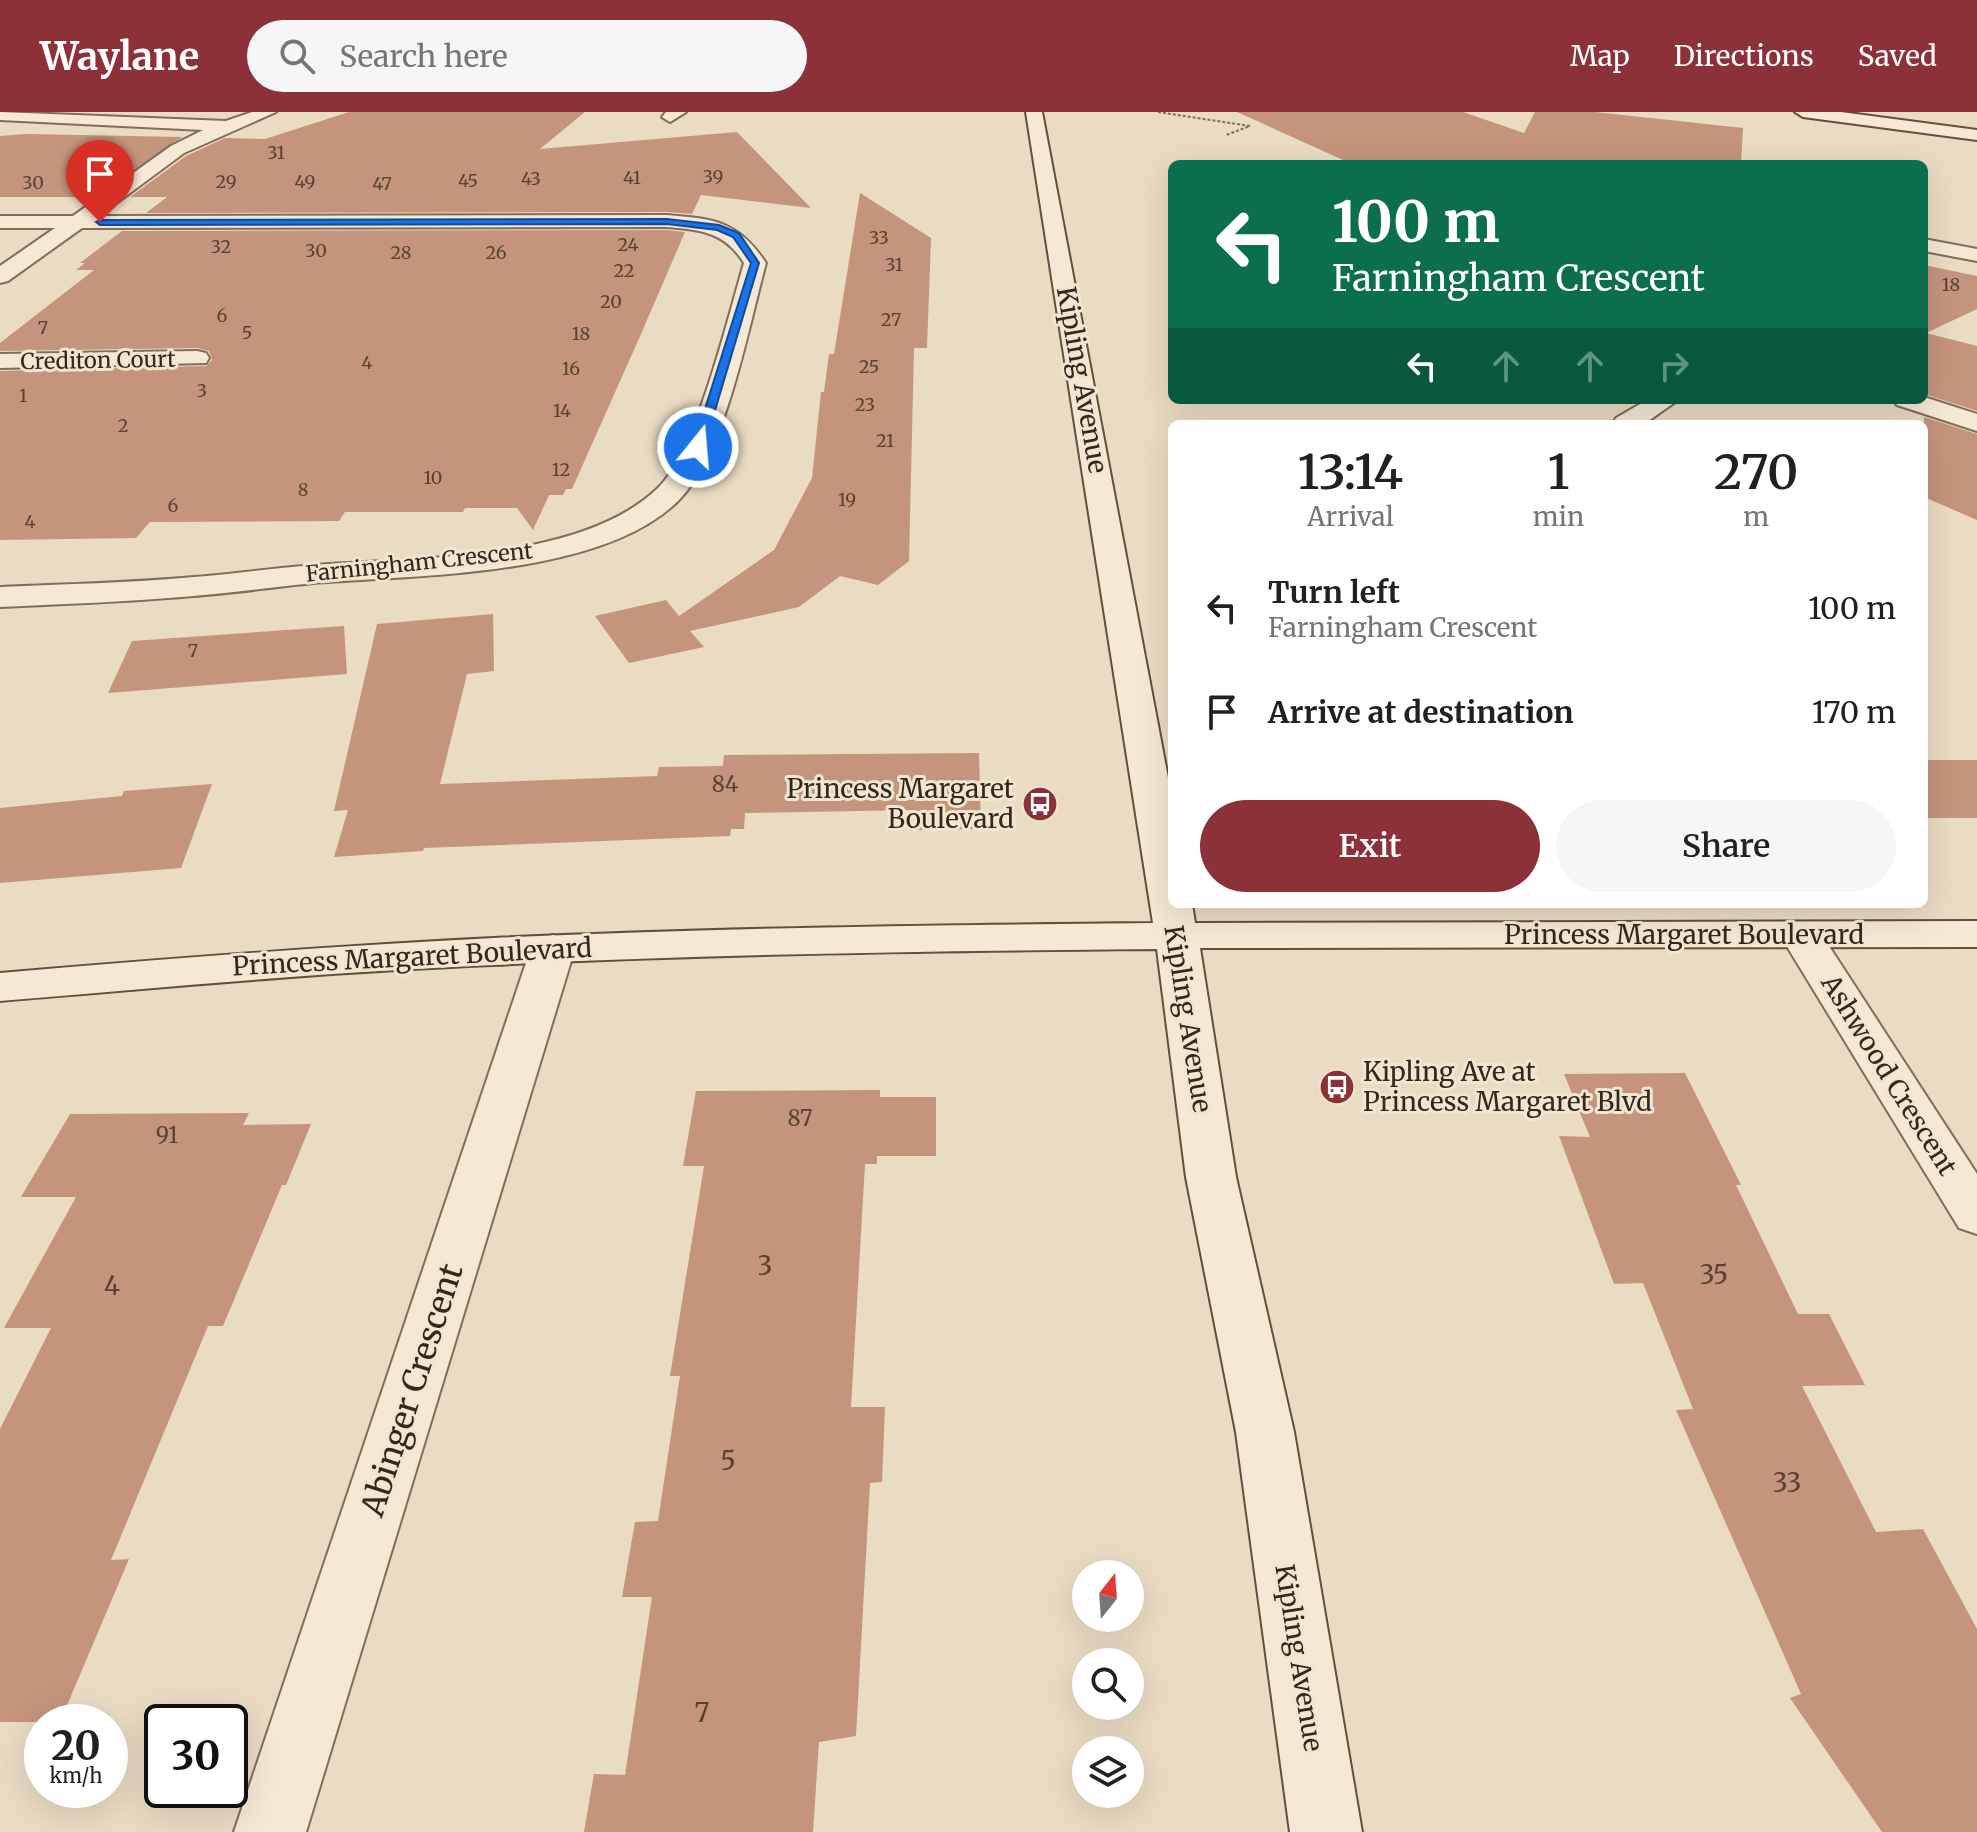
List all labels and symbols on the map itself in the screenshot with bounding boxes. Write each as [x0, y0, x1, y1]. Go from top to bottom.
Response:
pin [66, 140, 134, 222]
house number: 31 [267, 141, 285, 164]
house number: 39 [703, 165, 723, 188]
house number: 41 [623, 166, 641, 189]
house number: 43 [521, 167, 541, 190]
house number: 45 [458, 169, 478, 192]
house number: 29 [215, 170, 237, 193]
house number: 49 [295, 170, 315, 193]
house number: 30 [22, 171, 44, 194]
house number: 47 [372, 172, 392, 195]
house number: 33 [869, 226, 889, 249]
house number: 24 [617, 233, 639, 256]
house number: 32 [211, 235, 231, 258]
house number: 30 [305, 239, 327, 262]
house number: 28 [390, 241, 412, 264]
house number: 26 [485, 241, 507, 264]
house number: 31 [885, 253, 903, 276]
house number: 22 [613, 259, 635, 282]
house number: 18 [1942, 273, 1960, 296]
street label: Kipling Avenue [1050, 284, 1115, 476]
house number: 20 [600, 290, 622, 313]
house number: 6 [217, 304, 228, 327]
house number: 27 [881, 308, 901, 331]
house number: 7 [38, 316, 48, 339]
house number: 5 [242, 321, 252, 344]
house number: 18 [572, 322, 590, 345]
street label: Crediton Court [20, 345, 176, 375]
house number: 4 [361, 351, 373, 374]
house number: 25 [859, 355, 879, 378]
house number: 16 [562, 357, 580, 380]
house number: 3 [197, 379, 207, 402]
house number: 1 [19, 384, 27, 407]
house number: 23 [855, 393, 875, 416]
house number: 14 [553, 399, 571, 422]
position arrow [656, 405, 740, 489]
house number: 2 [118, 414, 128, 437]
house number: 21 [876, 429, 894, 452]
house number: 12 [552, 458, 570, 481]
house number: 10 [424, 466, 442, 489]
house number: 8 [298, 478, 308, 501]
house number: 19 [838, 488, 856, 511]
house number: 6 [168, 494, 179, 517]
house number: 4 [24, 510, 36, 533]
street label: Farningham Crescent [304, 536, 534, 588]
house number: 7 [188, 639, 198, 662]
house number: 84 [712, 770, 739, 798]
place label: Princess Margaret Boulevard [786, 772, 1014, 835]
bus stop icon: Princess Margaret Boulevard [1021, 785, 1059, 823]
street label: Princess Margaret Boulevard [1504, 918, 1864, 951]
street label: Kipling Avenue [1157, 923, 1220, 1115]
street label: Princess Margaret Boulevard [231, 931, 593, 982]
street label: Ashwood Crescent [1814, 967, 1965, 1181]
place label: Kipling Ave at Princess Margaret Blvd [1363, 1055, 1652, 1118]
bus stop icon: Kipling Ave at Princess Margaret Blvd [1318, 1068, 1356, 1106]
house number: 87 [787, 1104, 813, 1132]
house number: 91 [156, 1121, 178, 1149]
house number: 3 [758, 1249, 772, 1282]
street label: Abinger Crescent [352, 1258, 472, 1522]
house number: 35 [1700, 1258, 1728, 1291]
house number: 4 [104, 1269, 120, 1302]
house number: 5 [720, 1444, 736, 1477]
house number: 33 [1773, 1466, 1801, 1499]
north arrow [1072, 1560, 1144, 1632]
street label: Kipling Avenue [1268, 1562, 1331, 1754]
house number: 7 [695, 1696, 710, 1729]
speed limit sign: 30 [144, 1704, 248, 1808]

